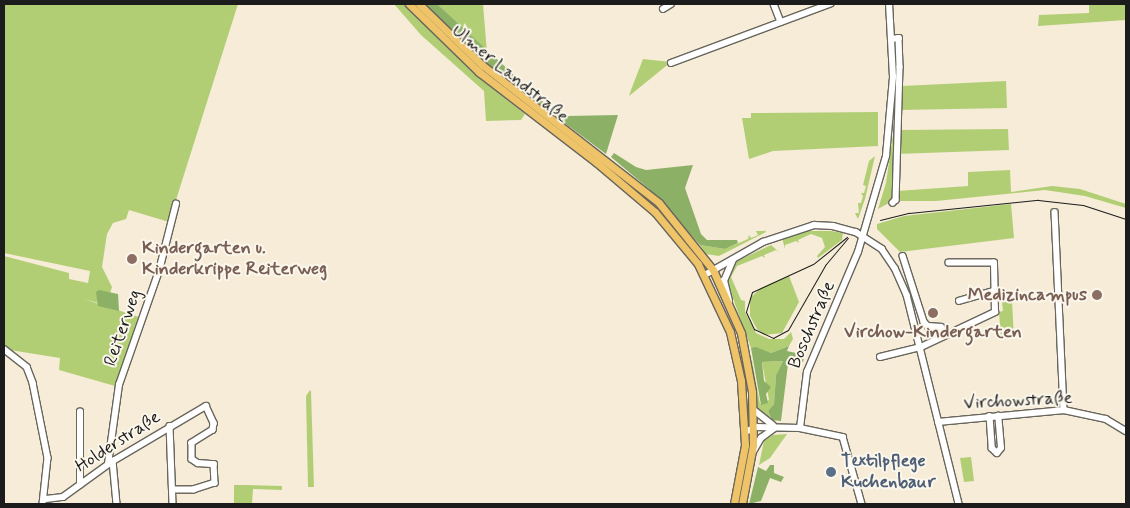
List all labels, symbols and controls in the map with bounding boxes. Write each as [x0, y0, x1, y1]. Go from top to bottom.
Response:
street label: Ulmer Landstraße [448, 21, 572, 127]
place label: Kindergarten u. Kinderkrippe Reiterweg [142, 238, 325, 280]
marker: Kindergarten u. Kinderkrippe Reiterweg [126, 253, 138, 265]
street label: Boschstraße [784, 278, 840, 372]
place label: Medizincampus [968, 284, 1087, 306]
street label: Reiterweg [100, 287, 146, 369]
marker: Medizincampus [1091, 289, 1103, 301]
marker: Virchow-Kindergarten [927, 307, 939, 319]
place label: Virchow-Kindergarten [844, 321, 1022, 343]
street label: Virchowstraße [963, 387, 1073, 415]
street label: Holderstraße [71, 407, 165, 477]
place label: Textilpflege Kuchenbaur [841, 451, 936, 494]
marker: Textilpflege Kuchenbaur [825, 466, 837, 478]

